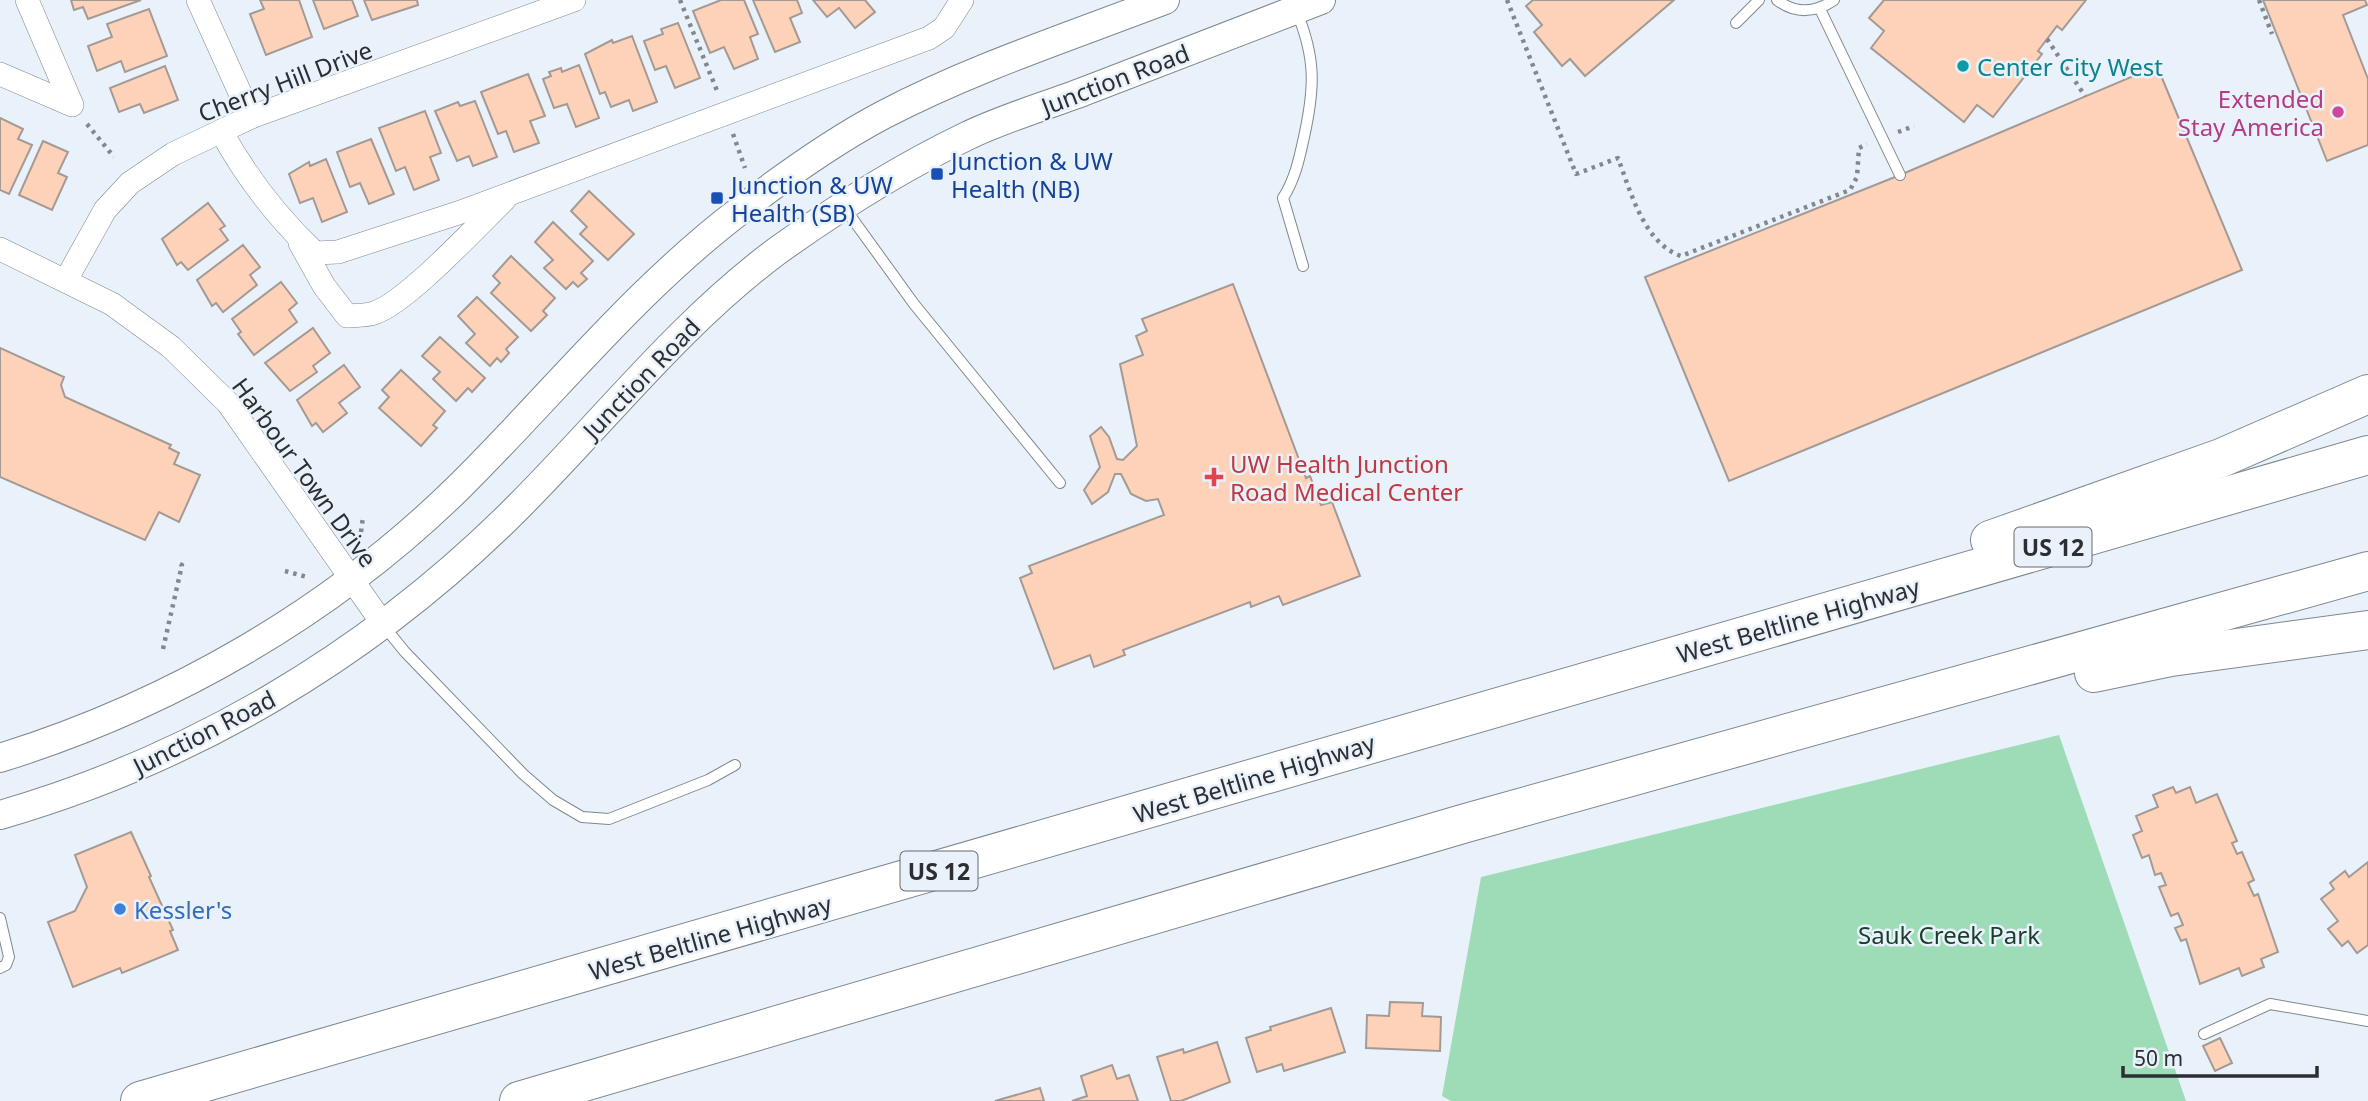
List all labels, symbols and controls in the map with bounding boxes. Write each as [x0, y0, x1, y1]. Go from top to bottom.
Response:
street label: Cherry Hill Drive [193, 33, 377, 129]
street label: Junction Road [1034, 36, 1194, 123]
place label: Center City West [1977, 50, 2163, 83]
marker: Center City West [1955, 58, 1971, 74]
place label: Extended Stay America [2178, 82, 2324, 143]
marker: Extended Stay America [2330, 104, 2346, 120]
place label: Junction & UW Health (NB) [949, 144, 1114, 205]
marker: Junction & UW Health (NB) [929, 166, 945, 182]
place label: Junction & UW Health (SB) [729, 168, 894, 229]
marker: Junction & UW Health (SB) [709, 190, 725, 206]
street label: Junction Road [574, 310, 707, 447]
street label: Harbour Town Drive [225, 371, 385, 573]
place label: UW Health Junction Road Medical Center [1230, 447, 1463, 508]
marker: UW Health Junction Road Medical Center [1204, 467, 1224, 487]
road number: US 12 [2014, 527, 2092, 566]
street label: West Beltline Highway [1673, 569, 1924, 670]
street label: Junction Road [125, 682, 281, 783]
street label: West Beltline Highway [1129, 725, 1380, 830]
road number: US 12 [900, 852, 978, 890]
street label: West Beltline Highway [585, 886, 836, 987]
place label: Kessler's [134, 893, 232, 926]
marker: Kessler's [112, 901, 128, 917]
park label: Sauk Creek Park [1858, 918, 2040, 951]
scale bar [2123, 1034, 2317, 1078]
text: 50 m [2134, 1044, 2183, 1072]

